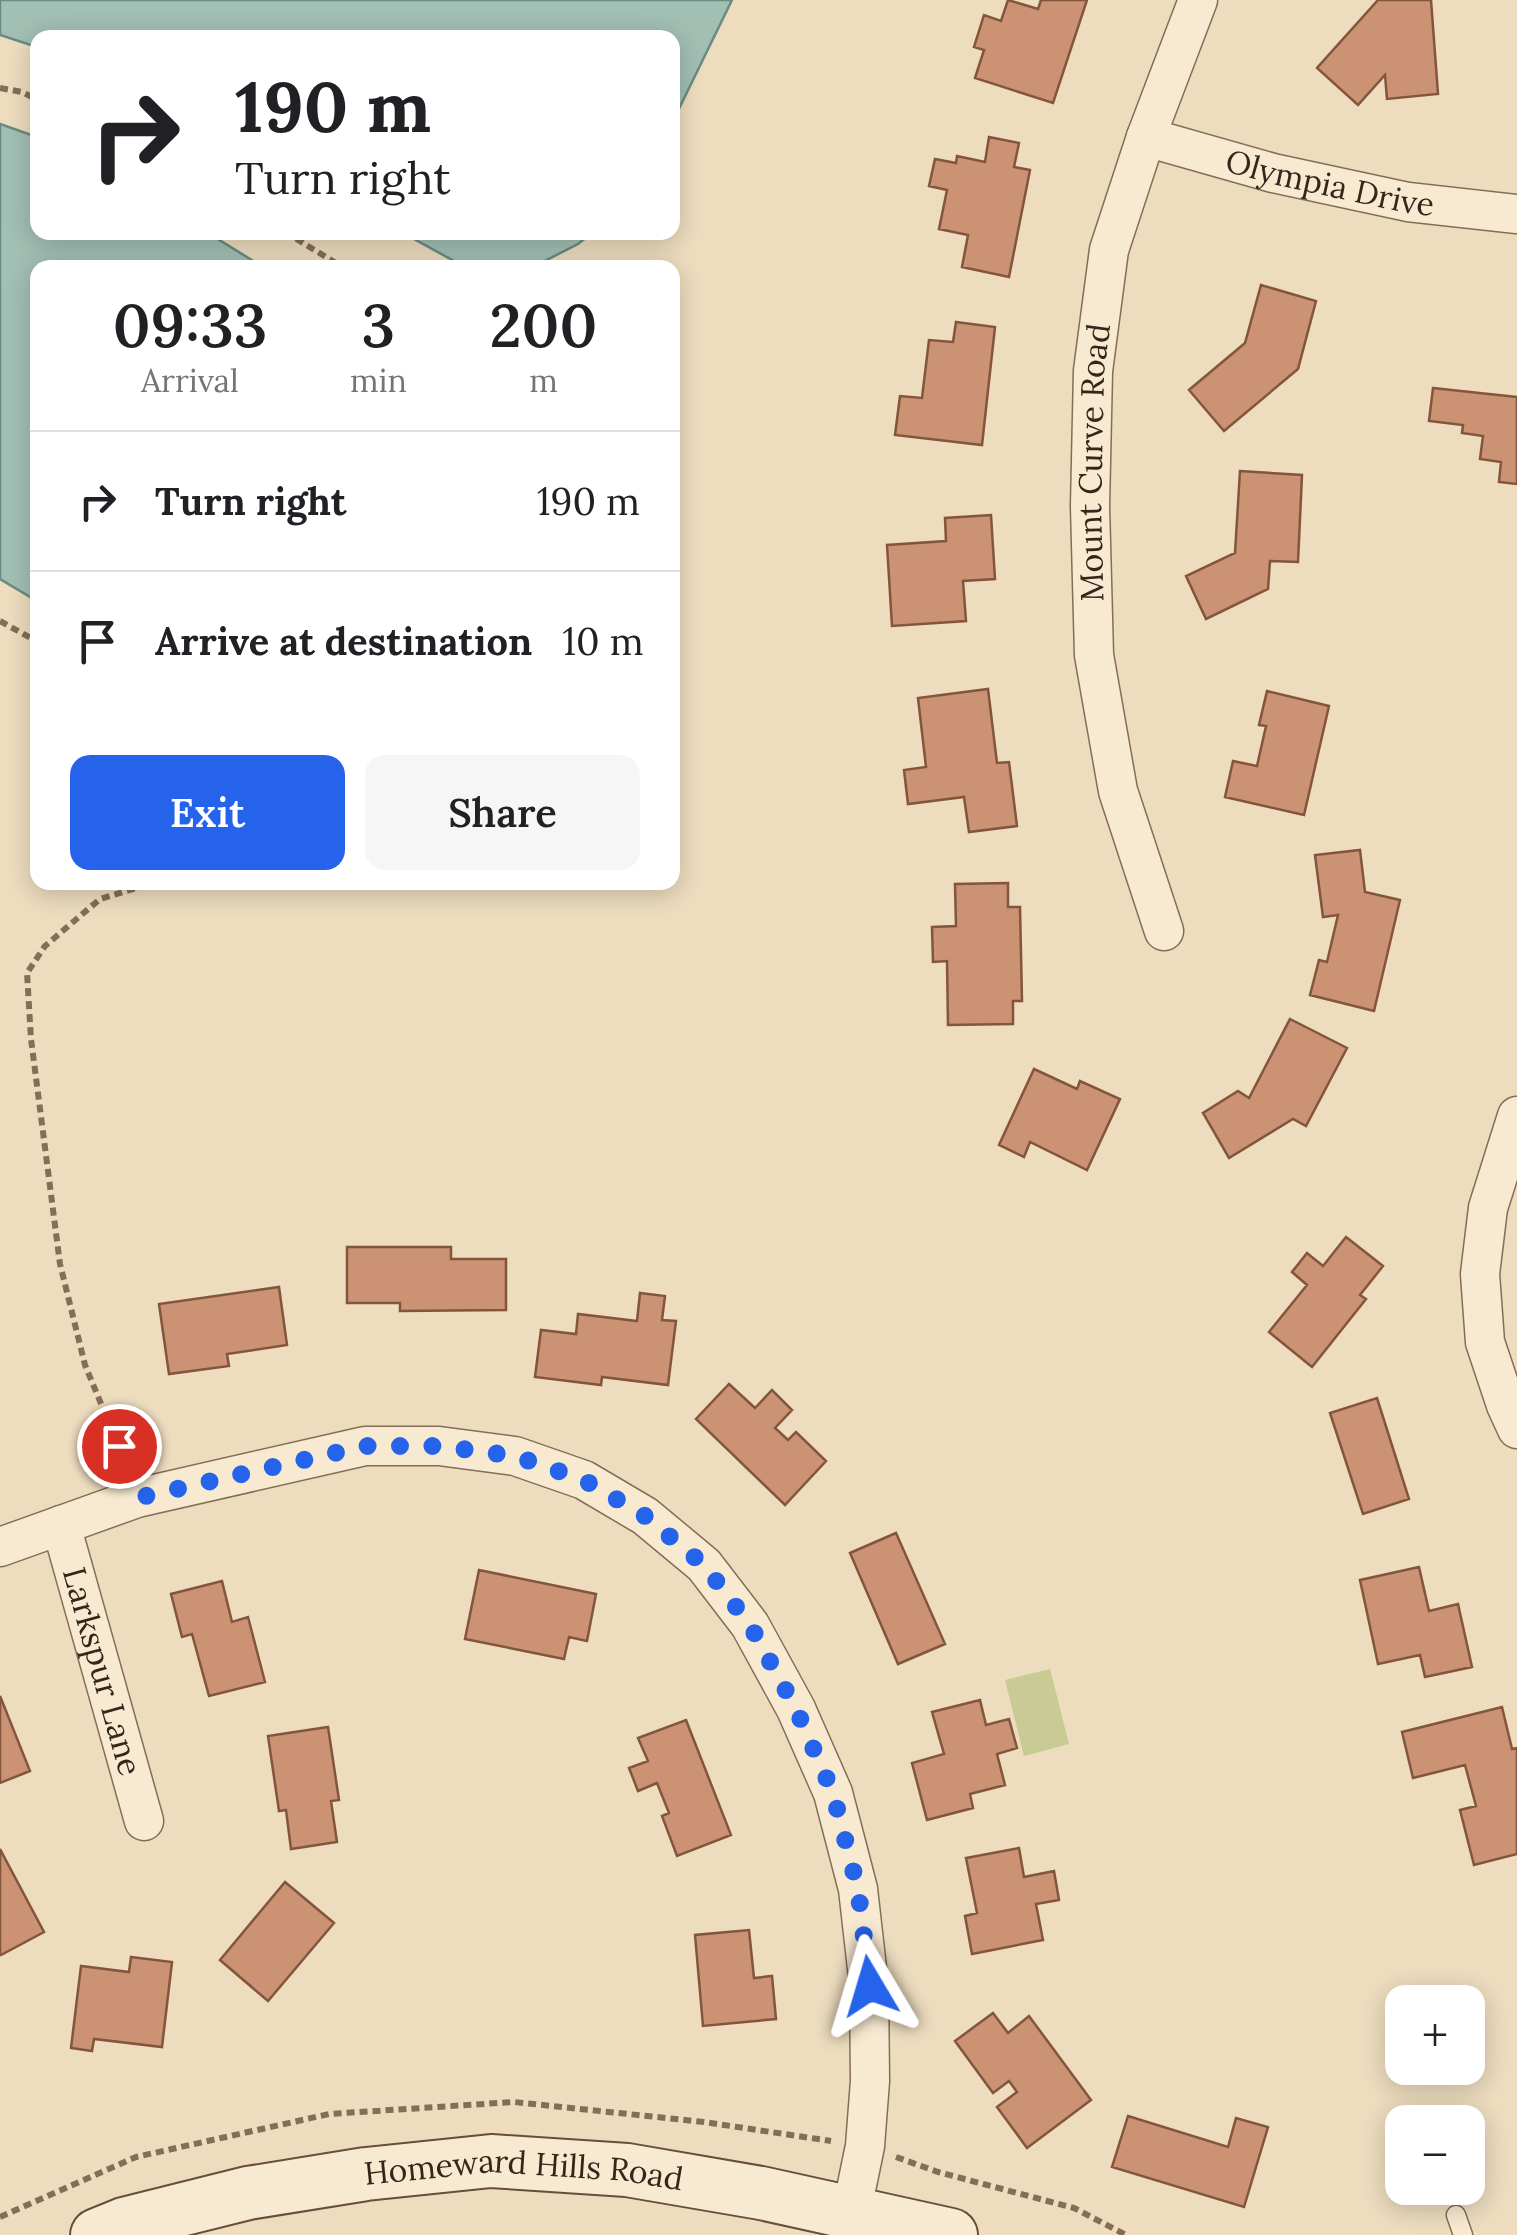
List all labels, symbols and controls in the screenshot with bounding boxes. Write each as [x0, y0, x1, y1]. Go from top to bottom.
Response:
text: 190 m [235, 62, 431, 151]
icon: right [70, 70, 200, 200]
street label: Olympia Drive [1221, 140, 1436, 225]
text: Turn right [235, 149, 451, 206]
text: 09:33 [113, 287, 267, 363]
text: 3 [362, 287, 395, 363]
text: 200 [490, 287, 597, 363]
street label: Mount Curve Road [1069, 321, 1119, 602]
text: Arrival [141, 360, 239, 401]
text: min [350, 360, 407, 401]
text: m [529, 360, 558, 401]
icon: right [70, 474, 125, 529]
text: Turn right [155, 477, 346, 525]
text: 190 m [537, 477, 640, 525]
icon: arrive [70, 614, 125, 669]
text: Arrive at destination [155, 617, 532, 665]
text: 10 m [562, 617, 644, 665]
button: Exit [70, 755, 345, 870]
button: Share [365, 755, 640, 870]
pin [77, 1404, 162, 1489]
icon: arrive [92, 1419, 147, 1474]
street label: Larkspur Lane [54, 1562, 151, 1780]
position arrow [818, 1934, 922, 2038]
map controls [1385, 1985, 1485, 2205]
button: + [1385, 1985, 1485, 2085]
button: − [1385, 2105, 1485, 2205]
street label: Homeward Hills Road [362, 2140, 687, 2199]

